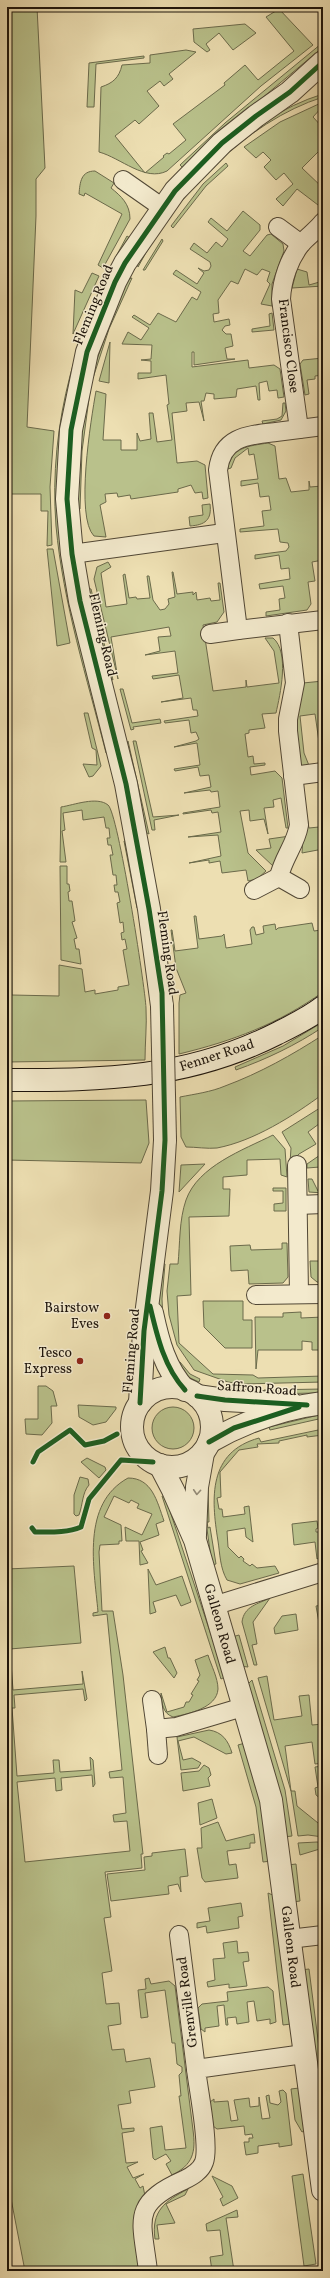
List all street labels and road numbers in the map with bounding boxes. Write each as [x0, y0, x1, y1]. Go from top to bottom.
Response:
street label: Fleming Road [69, 262, 119, 348]
street label: Francisco Close [273, 298, 303, 395]
street label: Fleming Road [83, 591, 121, 679]
street label: Fleming Road [152, 909, 182, 997]
street label: Fenner Road [177, 1035, 257, 1077]
street label: Fleming Road [119, 1308, 145, 1394]
street label: Saffron Road [216, 1377, 298, 1401]
street label: Galleon Road [199, 1582, 240, 1666]
street label: Galleon Road [276, 1905, 304, 1989]
street label: Grenville Road [173, 1955, 203, 2049]

